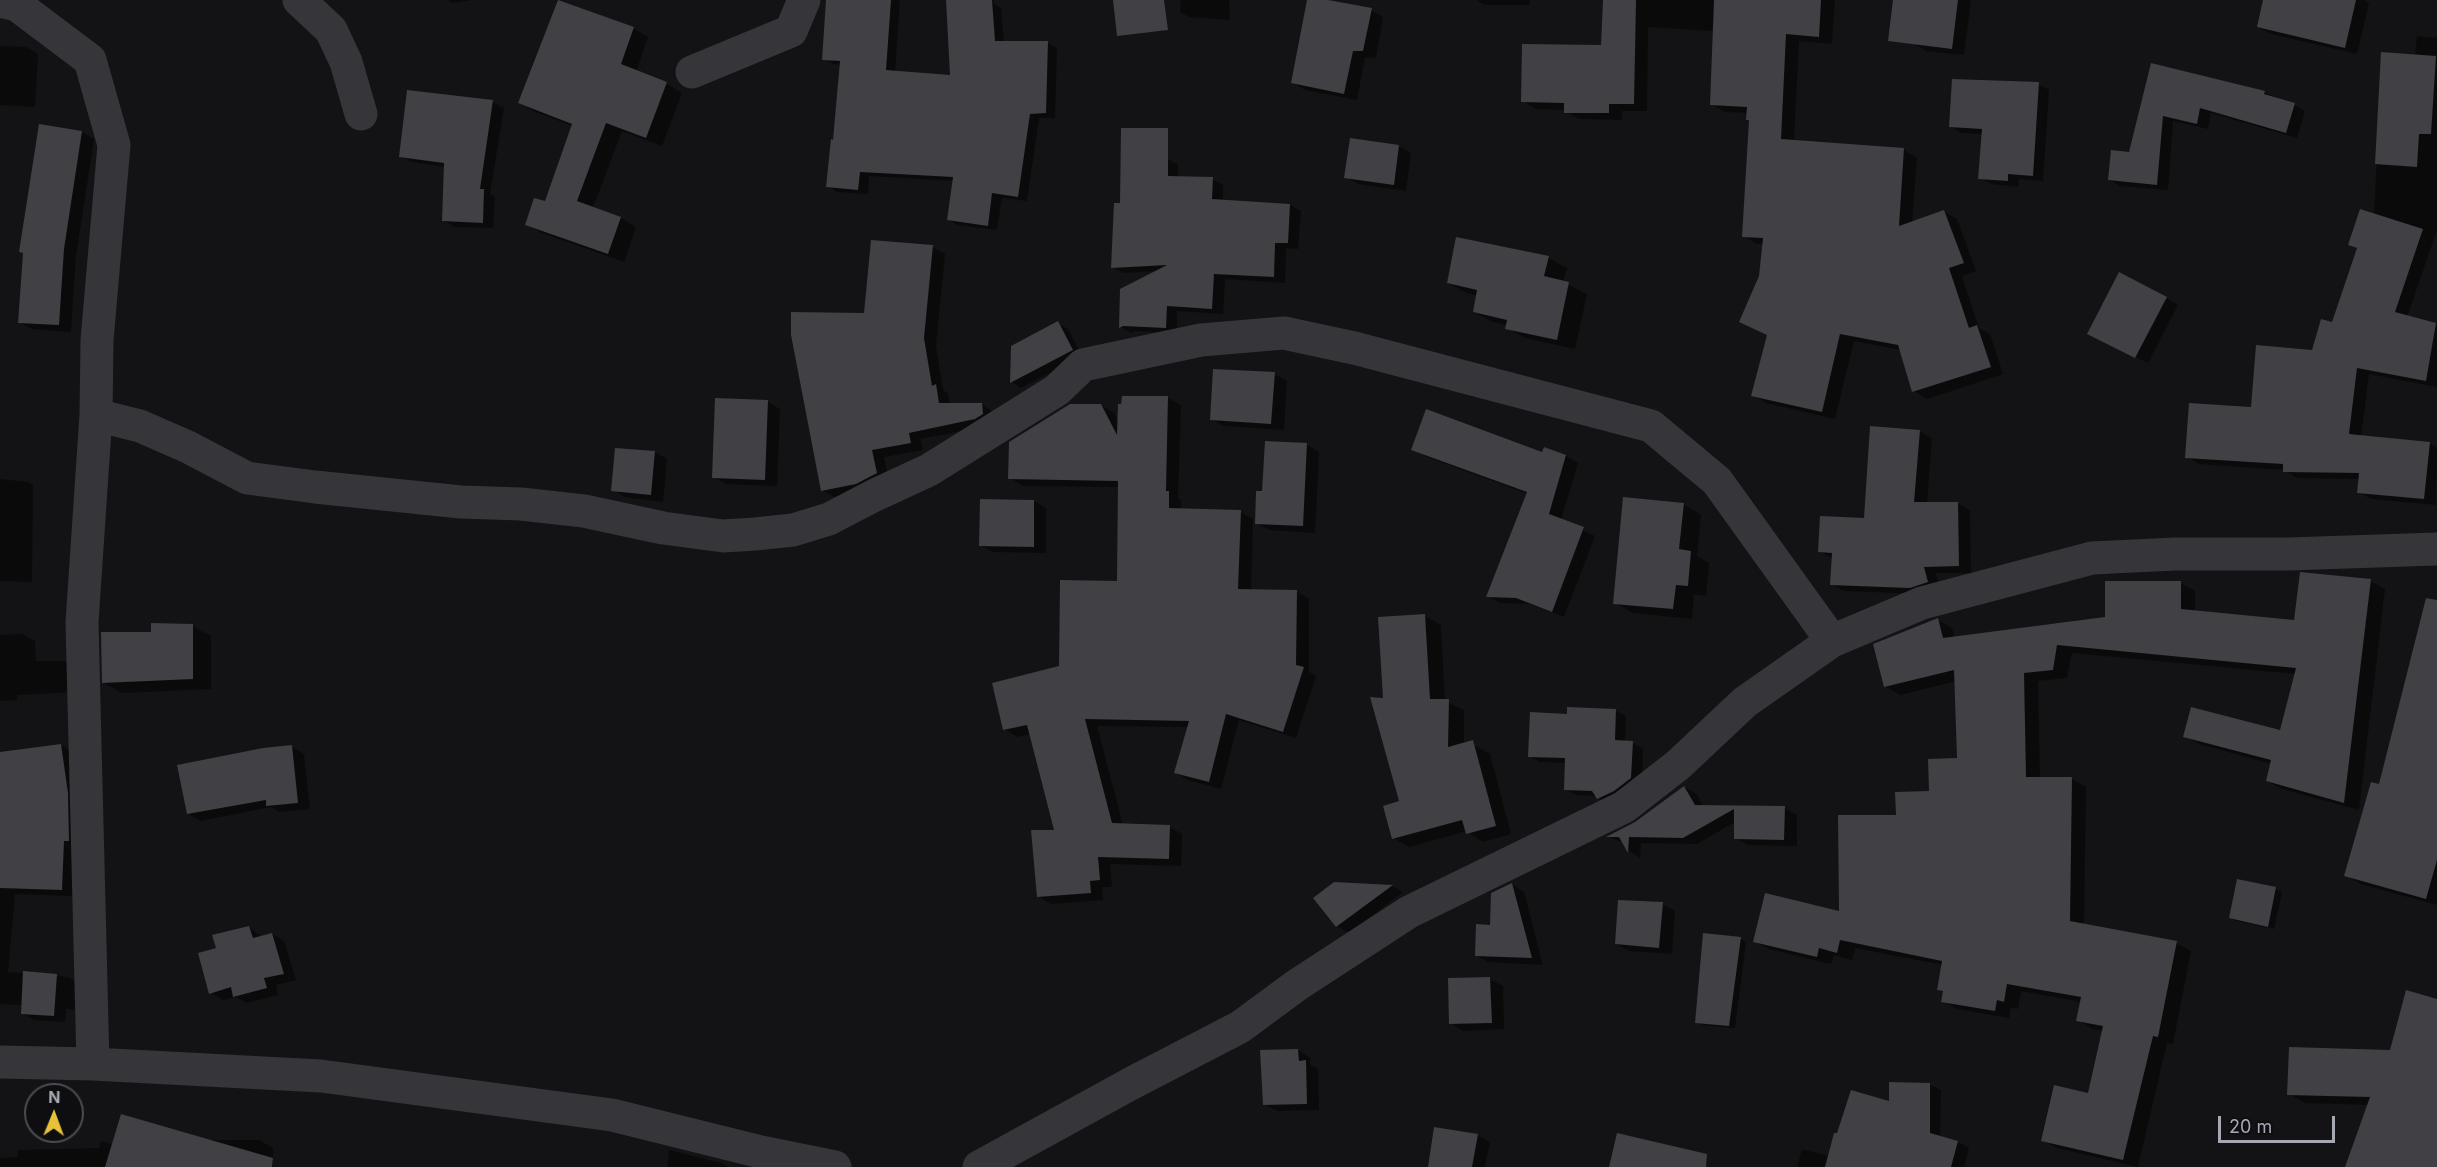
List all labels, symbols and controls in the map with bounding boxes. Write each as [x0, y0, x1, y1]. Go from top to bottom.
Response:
north arrow [24, 1083, 84, 1143]
text: N [48, 1087, 61, 1107]
scale bar [2221, 1104, 2338, 1142]
text: 20 m [2229, 1116, 2272, 1137]

